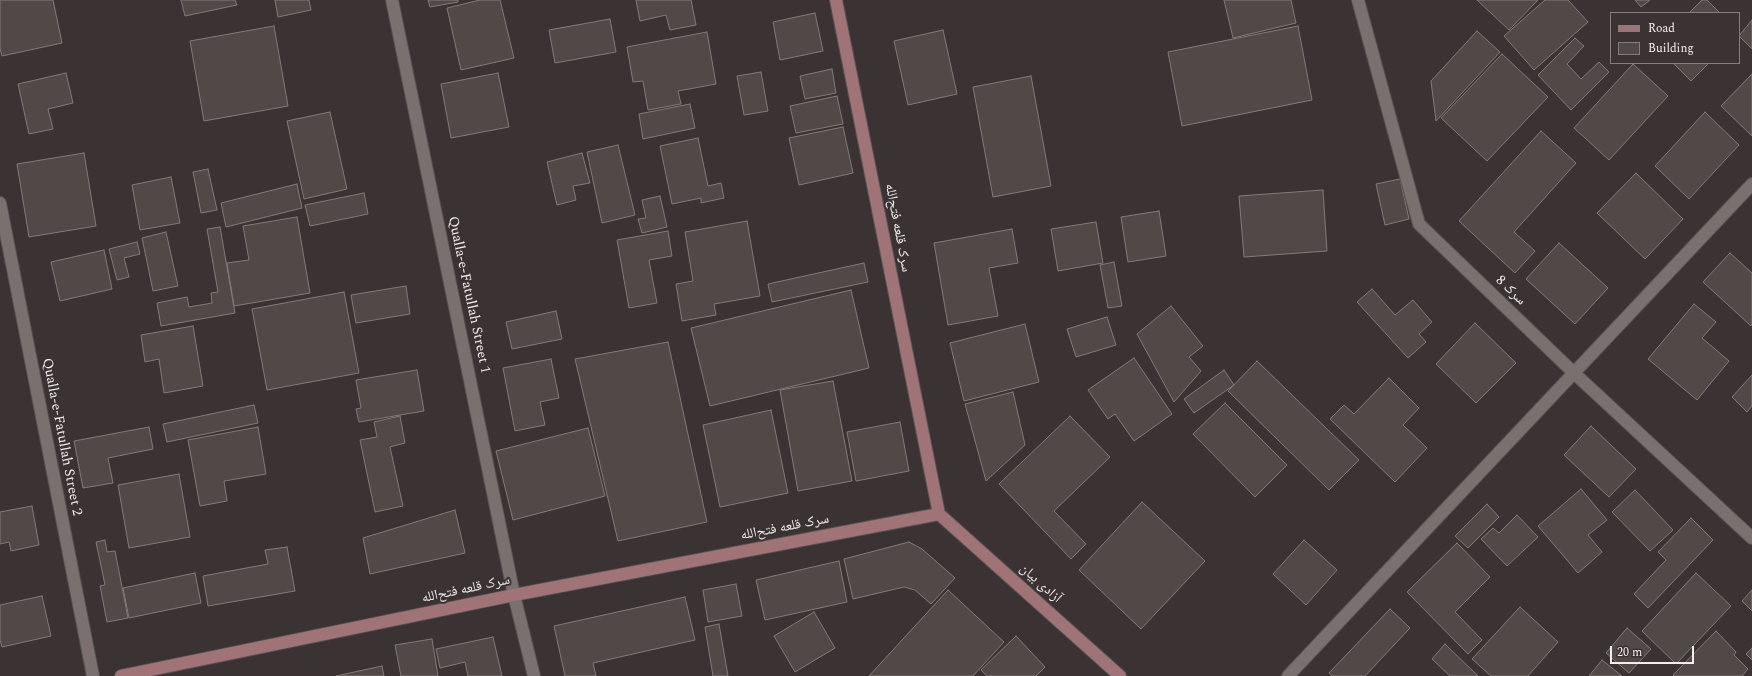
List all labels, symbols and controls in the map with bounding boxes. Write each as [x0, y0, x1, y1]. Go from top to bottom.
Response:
legend [1610, 12, 1740, 64]
text: Road [1648, 19, 1675, 38]
text: Building [1648, 39, 1694, 58]
street label: سرک قلعه فتح‌الله [880, 182, 914, 274]
street label: Qualla-e-Fatullah Street 1 [443, 215, 493, 375]
street label: سرک 8 [1491, 273, 1529, 309]
street label: Qualla-e-Fatullah Street 2 [37, 357, 85, 517]
street label: سرک قلعه فتح‌الله [739, 511, 831, 545]
street label: آزادی بیان [1016, 561, 1064, 607]
street label: سرک قلعه فتح‌الله [420, 572, 512, 608]
scale bar [1612, 638, 1696, 664]
text: 20 m [1617, 643, 1642, 662]

